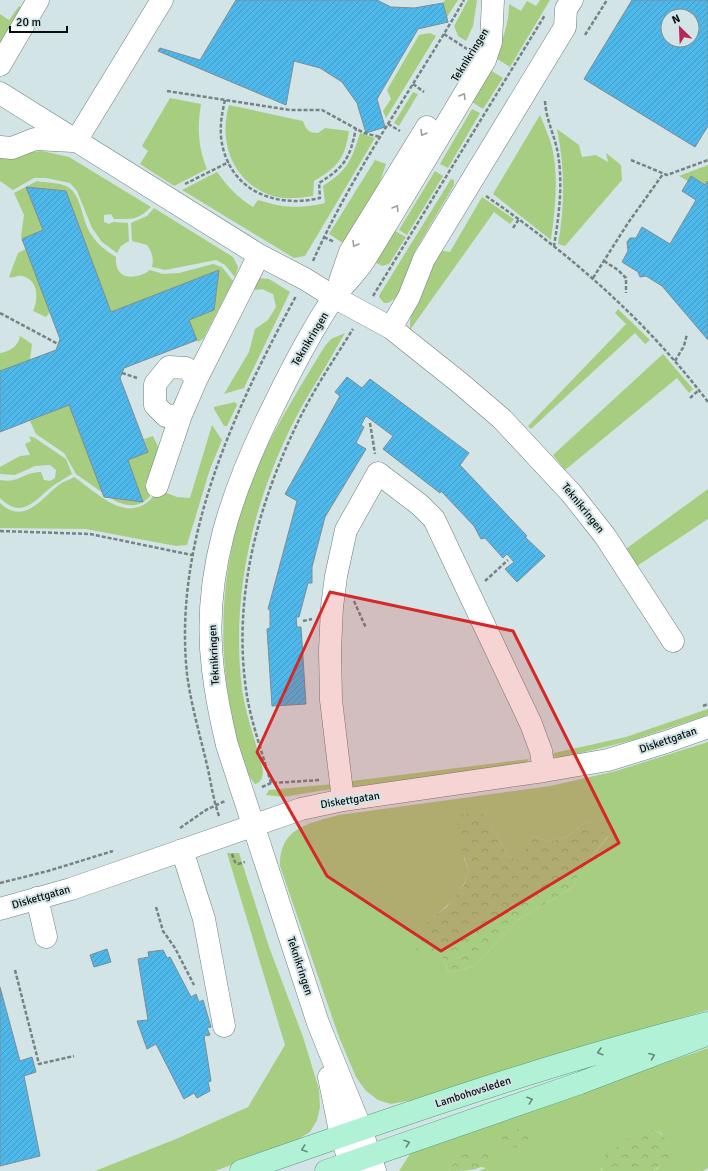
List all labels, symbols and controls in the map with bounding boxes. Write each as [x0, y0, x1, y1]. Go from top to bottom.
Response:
scale bar [10, 8, 67, 34]
north arrow [660, 8, 700, 48]
text: N [670, 12, 682, 27]
text: 20 m [16, 15, 41, 30]
street label: Teknikringen [448, 26, 492, 84]
one-way arrow [458, 93, 465, 100]
one-way arrow [420, 129, 427, 136]
one-way arrow [391, 205, 398, 212]
one-way arrow [353, 240, 360, 247]
street label: Teknikringen [289, 310, 331, 368]
street label: Teknikringen [559, 480, 607, 536]
street label: Teknikringen [206, 624, 222, 686]
street label: Diskettgatan [637, 724, 699, 756]
street label: Diskettgatan [319, 789, 381, 811]
street label: Diskettgatan [10, 882, 72, 912]
street label: Teknikringen [284, 935, 316, 997]
one-way arrow [597, 1047, 604, 1056]
one-way arrow [648, 1052, 655, 1060]
street label: Lambohovsleden [433, 1074, 513, 1110]
one-way arrow [526, 1097, 533, 1105]
one-way arrow [403, 1139, 410, 1148]
one-way arrow [301, 1144, 308, 1152]

